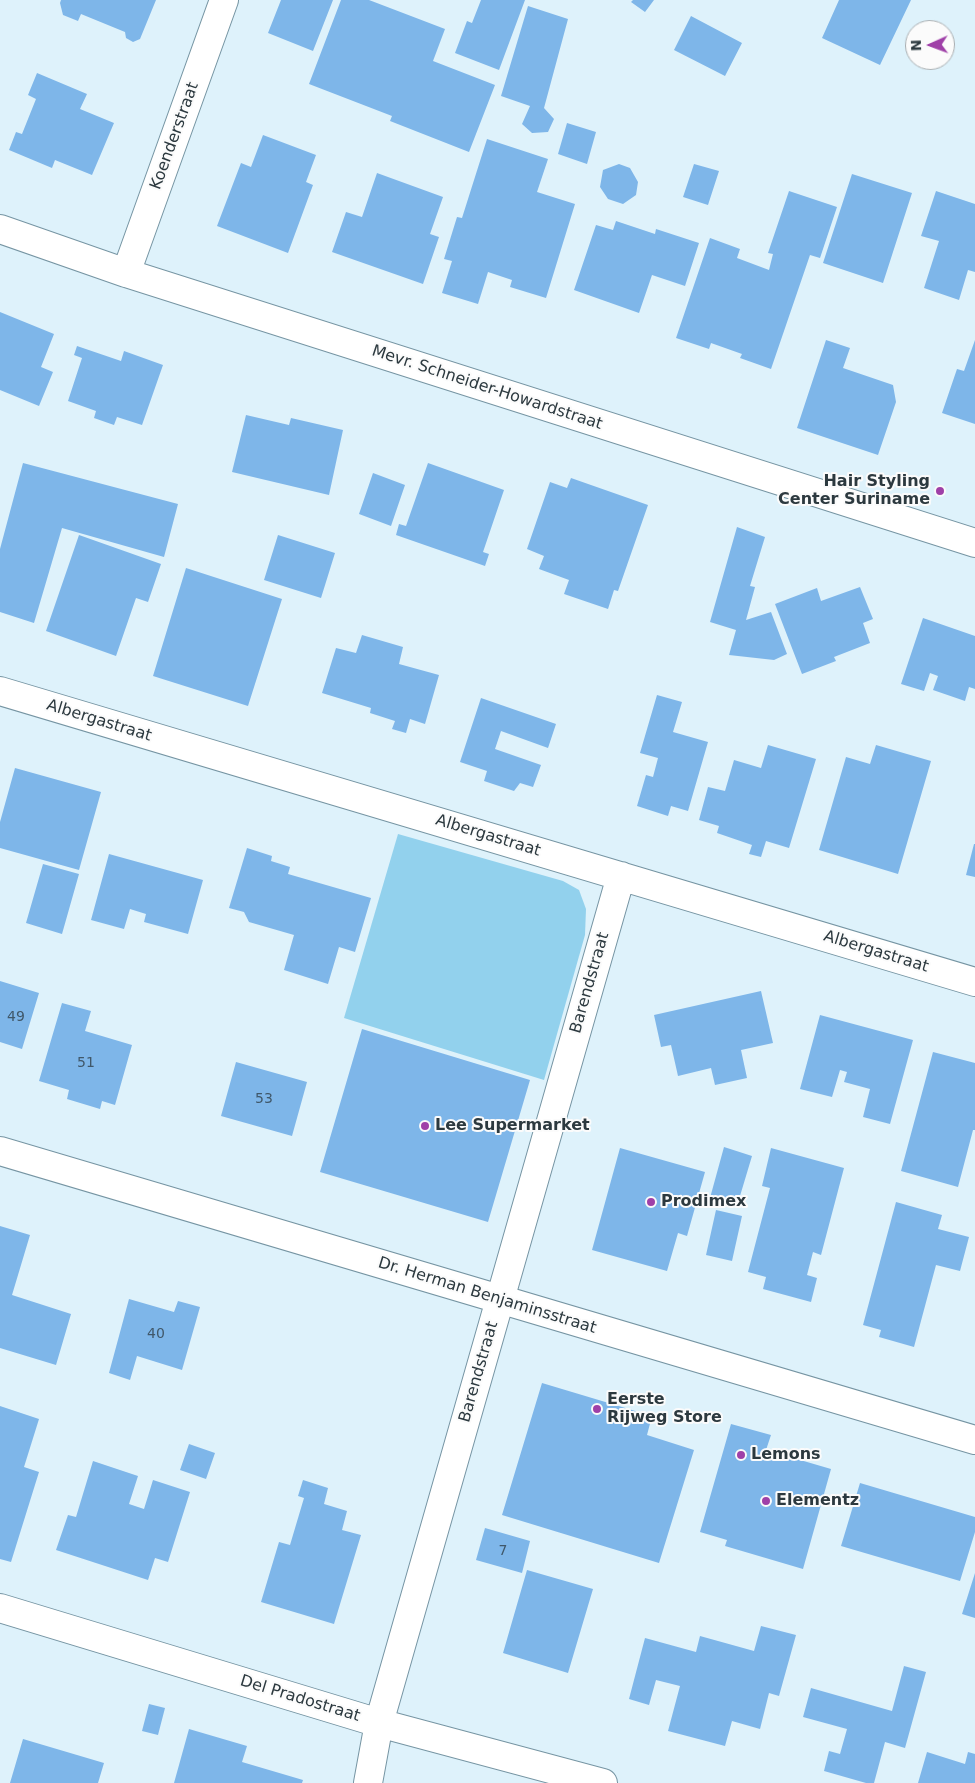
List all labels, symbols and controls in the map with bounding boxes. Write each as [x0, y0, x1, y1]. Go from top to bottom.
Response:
north arrow [905, 20, 955, 70]
text: N [908, 39, 924, 52]
street label: Koenderstraat [147, 80, 203, 192]
street label: Mevr. Schneider-Howardstraat [369, 342, 605, 434]
place label: Hair Styling Center Suriname [778, 472, 930, 510]
marker: Hair Styling Center Suriname [934, 485, 946, 497]
street label: Albergastraat [44, 696, 154, 746]
street label: Albergastraat [433, 811, 543, 861]
street label: Albergastraat [821, 927, 931, 977]
street label: Barendstraat [566, 930, 614, 1036]
house number: 49 [7, 1009, 25, 1025]
house number: 51 [77, 1055, 95, 1071]
house number: 53 [255, 1091, 273, 1107]
place label: Lee Supermarket [435, 1116, 590, 1136]
marker: Lee Supermarket [419, 1120, 431, 1132]
place label: Prodimex [661, 1192, 746, 1212]
marker: Prodimex [645, 1196, 657, 1208]
street label: Dr. Herman Benjaminsstraat [376, 1254, 598, 1338]
street label: Barendstraat [455, 1319, 503, 1425]
house number: 40 [147, 1326, 165, 1342]
place label: Eerste Rijweg Store [607, 1390, 722, 1428]
marker: Eerste Rijweg Store [591, 1403, 603, 1415]
place label: Lemons [751, 1445, 821, 1465]
marker: Lemons [735, 1449, 747, 1461]
place label: Elementz [776, 1491, 859, 1511]
marker: Elementz [760, 1495, 772, 1507]
house number: 7 [499, 1543, 507, 1559]
street label: Del Pradostraat [238, 1672, 362, 1726]

